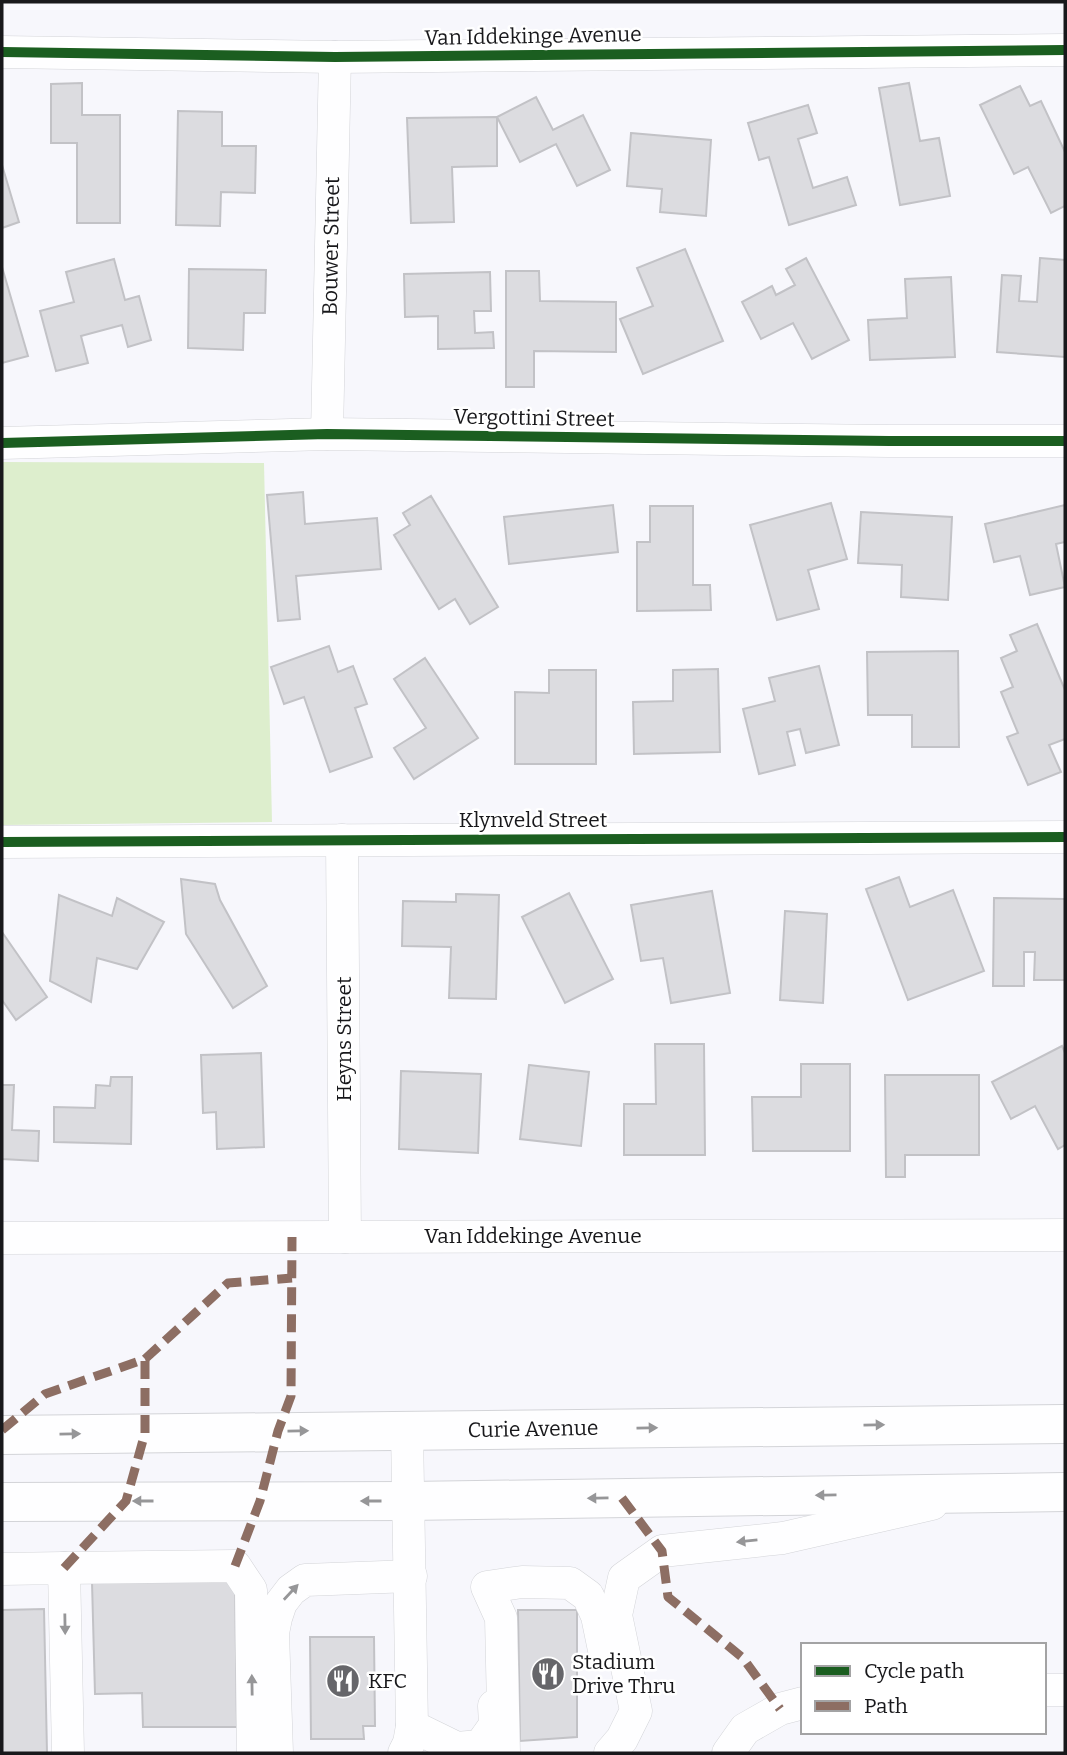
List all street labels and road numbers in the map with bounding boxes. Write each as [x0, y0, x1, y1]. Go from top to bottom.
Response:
street label: Van Iddekinge Avenue [424, 21, 642, 51]
street label: Bouwer Street [317, 176, 345, 316]
street label: Vergottini Street [453, 404, 615, 432]
street label: Klynveld Street [459, 807, 608, 833]
street label: Heyns Street [331, 976, 357, 1102]
street label: Van Iddekinge Avenue [424, 1223, 642, 1249]
street label: Curie Avenue [467, 1415, 599, 1443]

